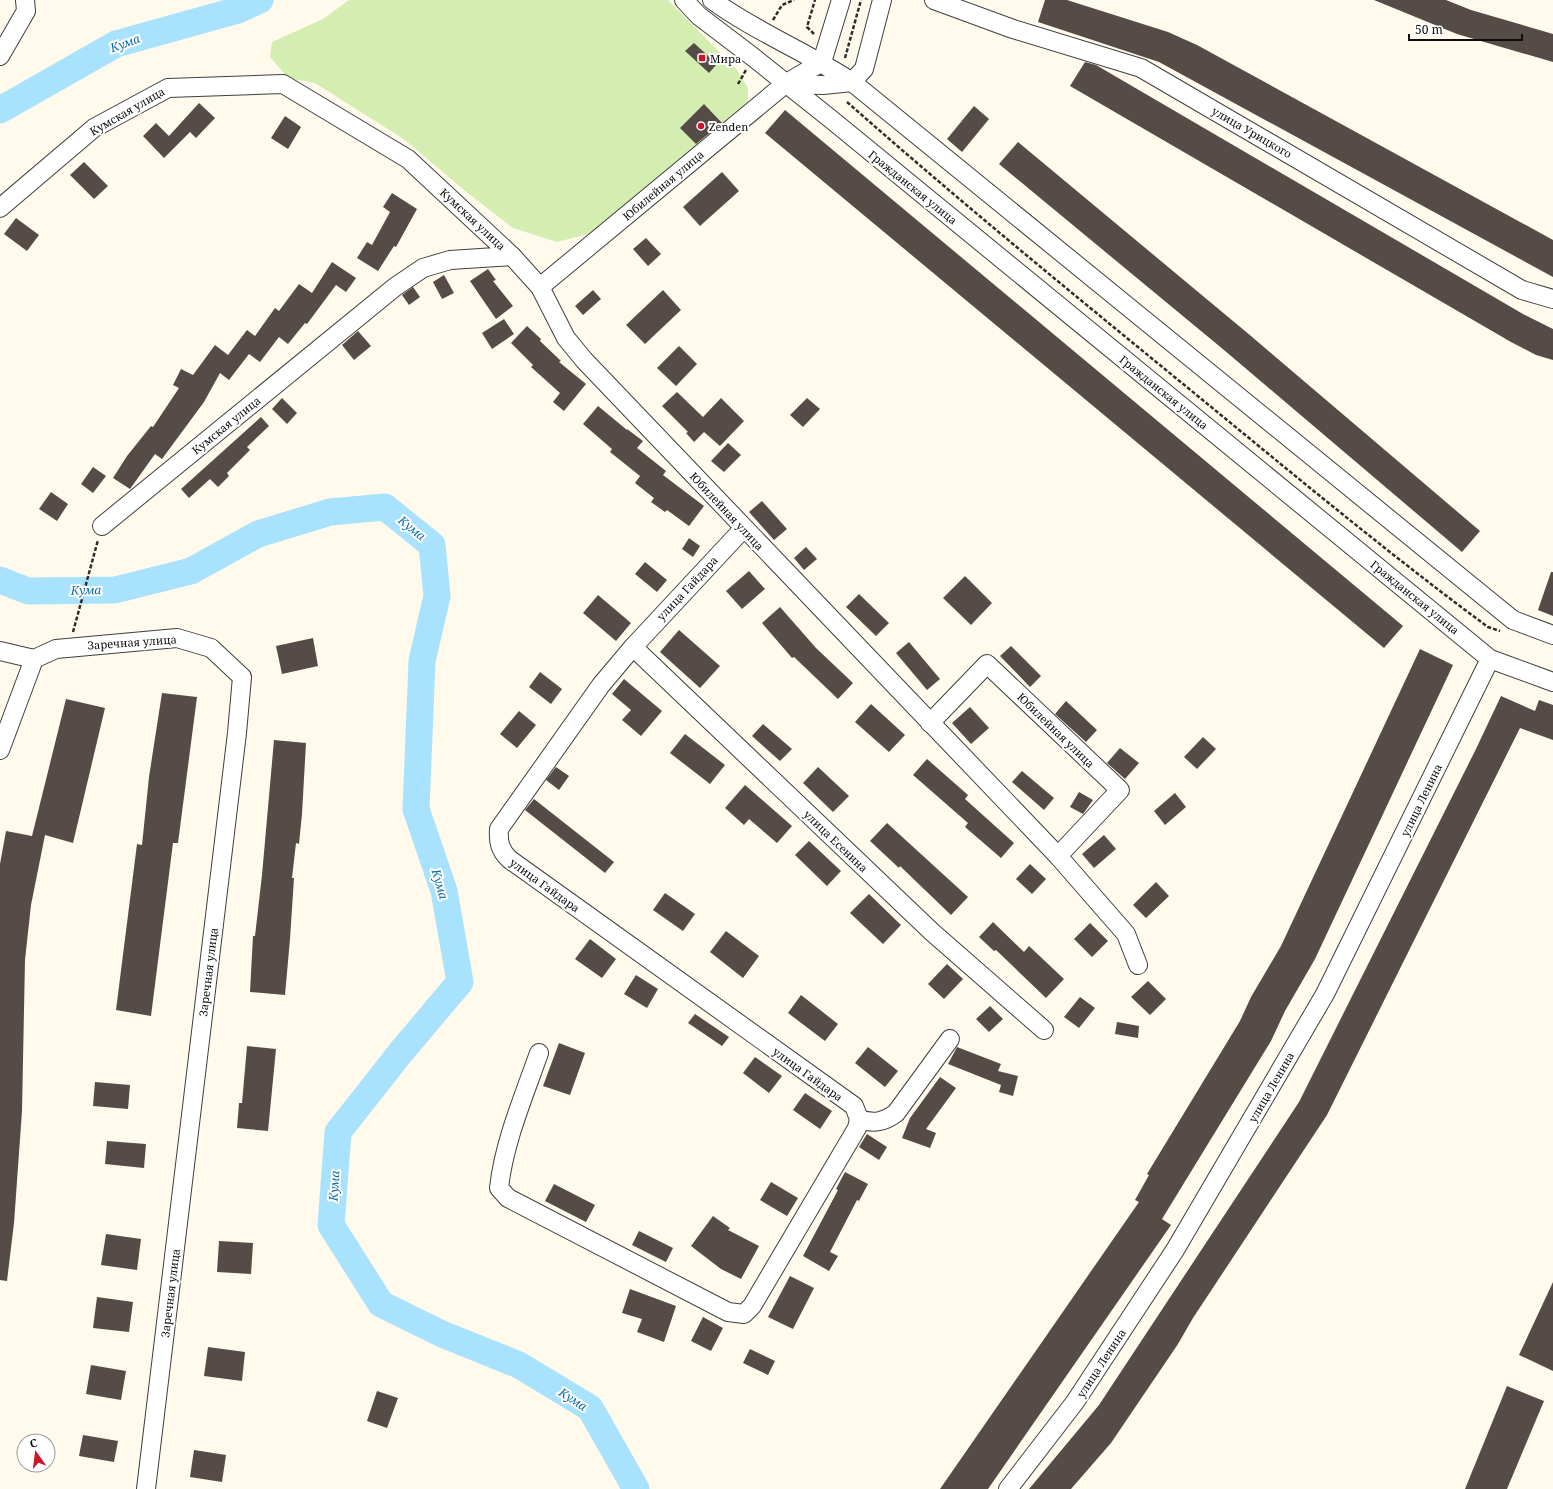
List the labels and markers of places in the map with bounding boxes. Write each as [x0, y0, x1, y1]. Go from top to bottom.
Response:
place label: Мира [710, 51, 741, 66]
marker: Мира [697, 53, 707, 63]
place label: Zenden [709, 119, 748, 134]
marker: Zenden [696, 121, 706, 131]

